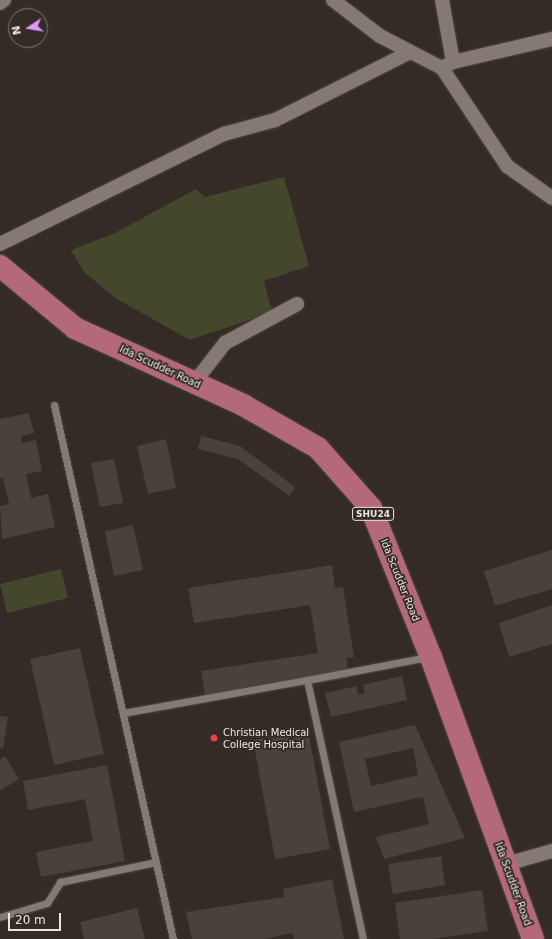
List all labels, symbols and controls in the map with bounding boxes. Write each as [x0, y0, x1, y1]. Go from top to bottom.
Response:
north arrow [8, 8, 48, 48]
text: N [9, 25, 24, 36]
street label: Ida Scudder Road [118, 343, 202, 391]
road number: SHU24 [352, 507, 394, 521]
street label: Ida Scudder Road [378, 537, 422, 623]
place label: Christian Medical College Hospital [223, 726, 309, 750]
marker: Christian Medical College Hospital [208, 732, 220, 744]
street label: Ida Scudder Road [492, 841, 534, 927]
scale bar [10, 905, 63, 931]
text: 20 m [15, 913, 46, 927]

